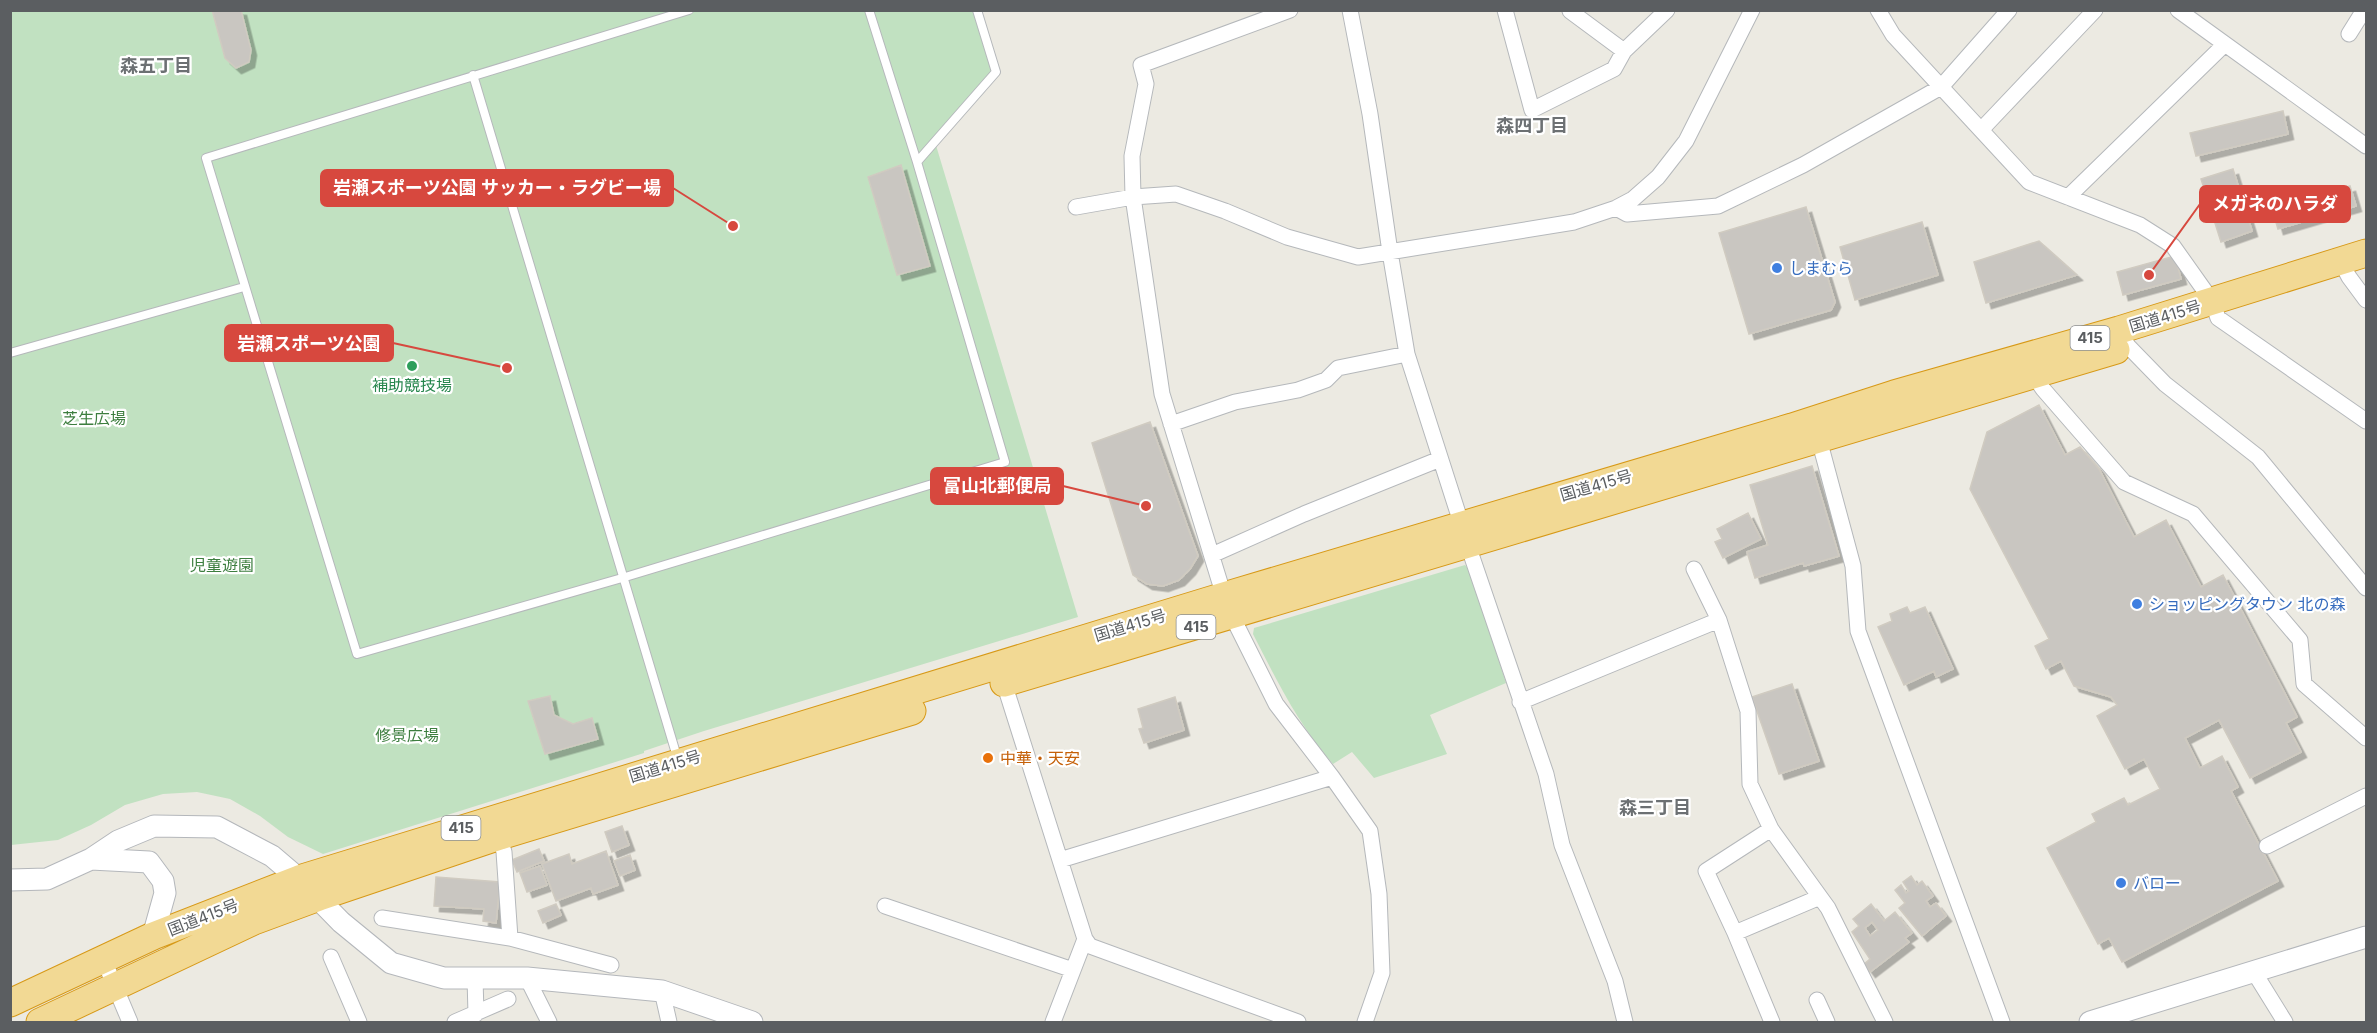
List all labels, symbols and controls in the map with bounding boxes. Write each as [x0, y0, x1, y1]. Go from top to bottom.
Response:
district label: 森五丁目 [120, 55, 192, 76]
district label: 森四丁目 [1496, 115, 1568, 136]
callout: 岩瀬スポーツ公園 サッカー・ラグビー場 [321, 170, 673, 206]
text: 岩瀬スポーツ公園 サッカー・ラグビー場 [333, 177, 661, 198]
callout: メガネのハラダ [2200, 186, 2350, 222]
text: メガネのハラダ [2212, 193, 2338, 214]
place label: しまむら [1789, 258, 1853, 278]
marker: しまむら [1770, 261, 1784, 275]
street label: 国道415号 [2127, 296, 2203, 336]
callout: 岩瀬スポーツ公園 [225, 325, 393, 361]
road number: 415 [2070, 326, 2110, 350]
text: 岩瀬スポーツ公園 [237, 333, 381, 354]
marker: 補助競技場 [405, 359, 419, 373]
place label: 補助競技場 [372, 375, 452, 395]
park label: 芝生広場 [62, 408, 126, 428]
street label: 国道415号 [1558, 465, 1634, 505]
callout: 富山北郵便局 [931, 468, 1063, 504]
text: 富山北郵便局 [943, 475, 1051, 496]
park label: 児童遊園 [190, 555, 254, 575]
place label: ショッピングタウン 北の森 [2149, 594, 2346, 614]
marker: ショッピングタウン 北の森 [2130, 597, 2144, 611]
street label: 国道415号 [1092, 605, 1168, 645]
road number: 415 [1176, 615, 1216, 639]
park label: 修景広場 [375, 725, 439, 745]
street label: 国道415号 [627, 746, 703, 786]
place label: 中華・天安 [1000, 748, 1080, 768]
marker: 中華・天安 [981, 751, 995, 765]
district label: 森三丁目 [1619, 797, 1691, 818]
road number: 415 [442, 816, 480, 840]
place label: バロー [2133, 873, 2181, 893]
marker: バロー [2114, 876, 2128, 890]
street label: 国道415号 [165, 894, 241, 940]

